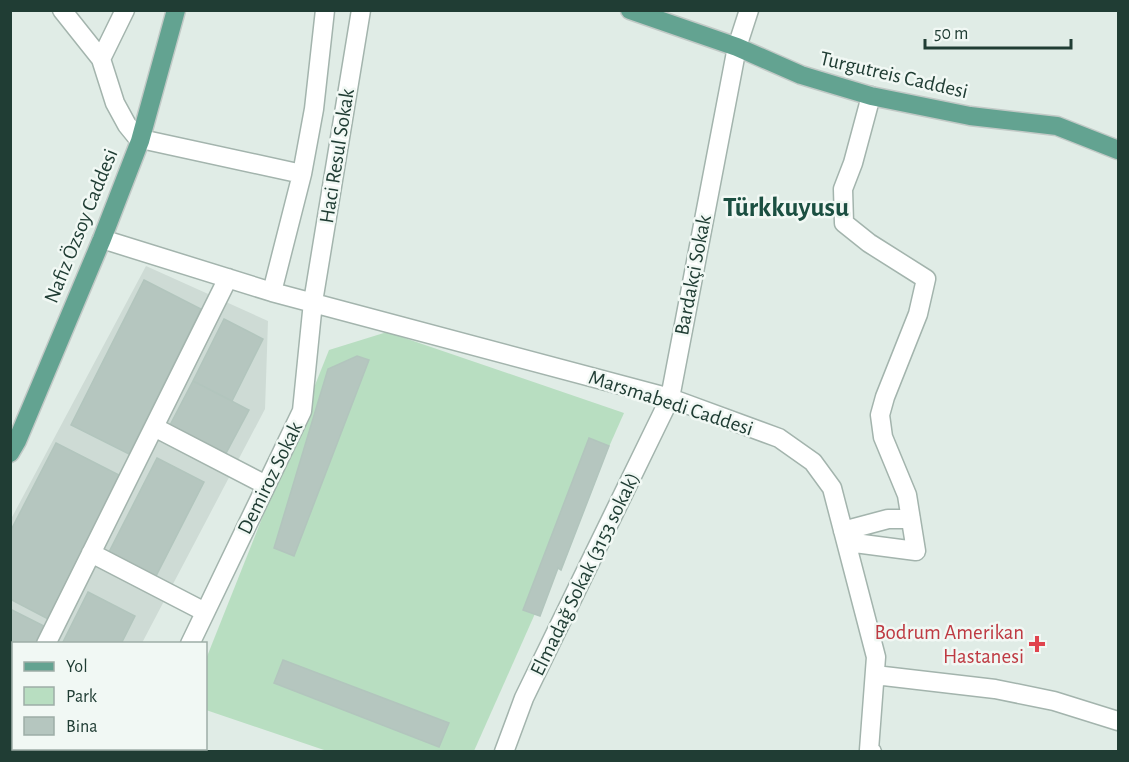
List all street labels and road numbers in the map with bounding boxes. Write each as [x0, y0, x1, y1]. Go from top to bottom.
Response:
street label: Turgutreis Caddesi [818, 48, 970, 102]
street label: Haci Resul Sokak [316, 87, 358, 225]
street label: Nafiz Özsoy Caddesi [40, 146, 122, 306]
street label: Bardakçi Sokak [671, 213, 715, 337]
street label: Marsmabedi Caddesi [586, 366, 756, 440]
street label: Demiroz Sokak [234, 418, 306, 538]
street label: Elmadağ Sokak (3153 sokak) [527, 469, 643, 679]

